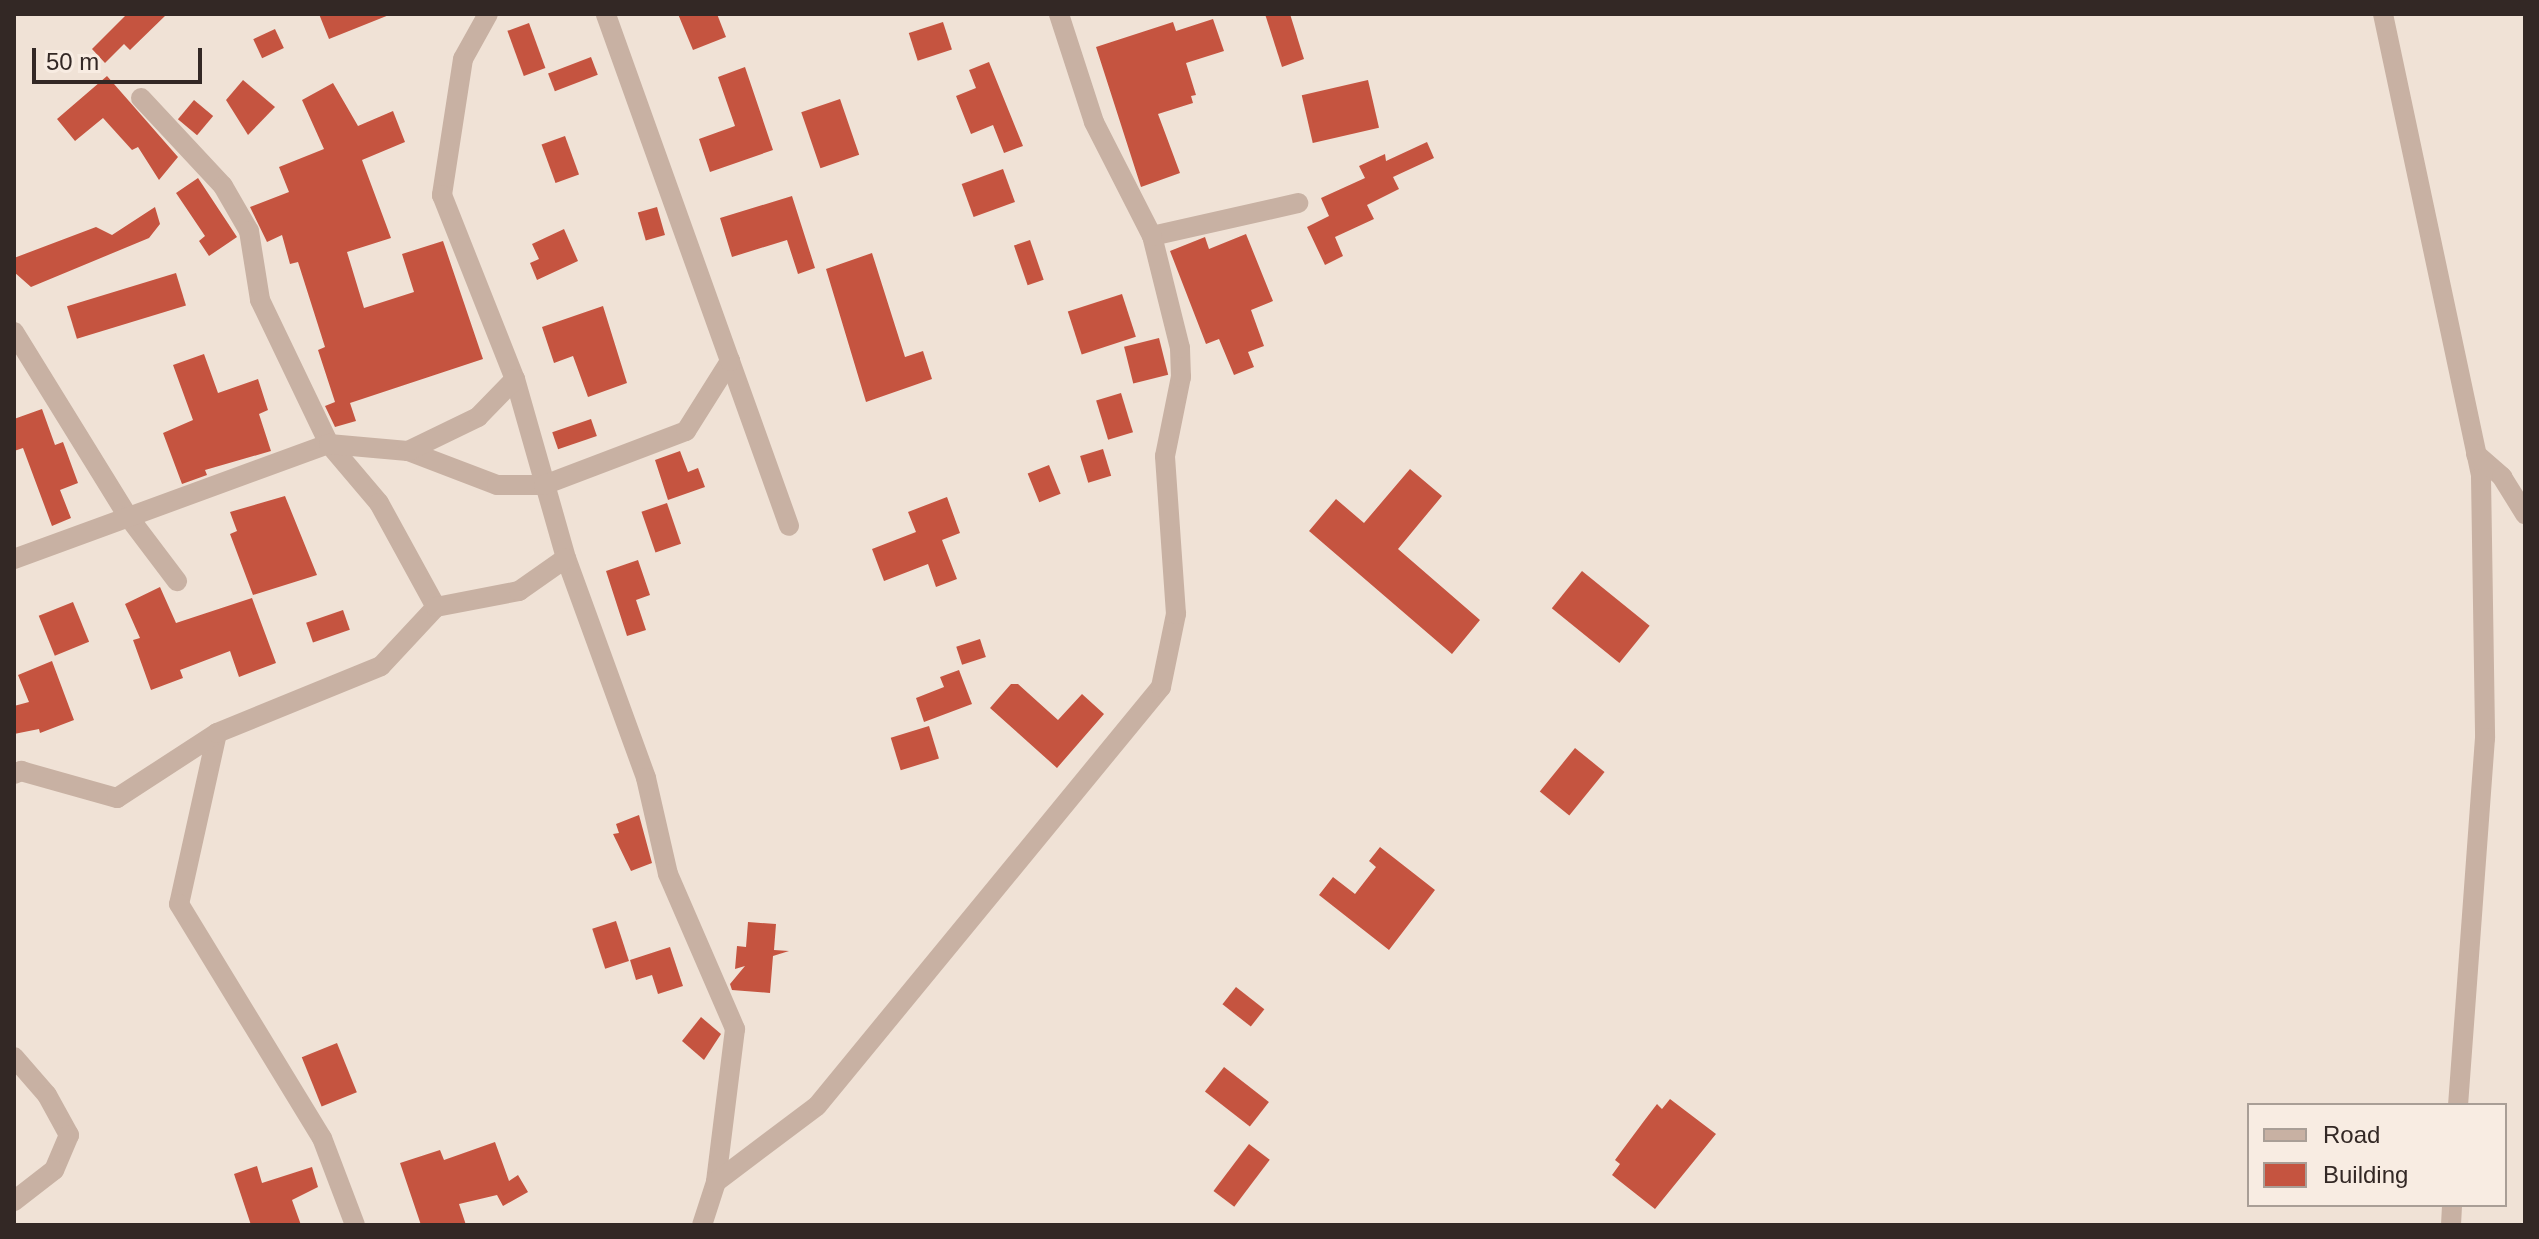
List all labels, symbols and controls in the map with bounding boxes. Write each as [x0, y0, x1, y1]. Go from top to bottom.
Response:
scale bar [36, 32, 206, 82]
text: 50 m [46, 48, 99, 75]
legend [2247, 1103, 2507, 1207]
text: Road [2323, 1121, 2380, 1148]
text: Building [2323, 1161, 2408, 1188]

